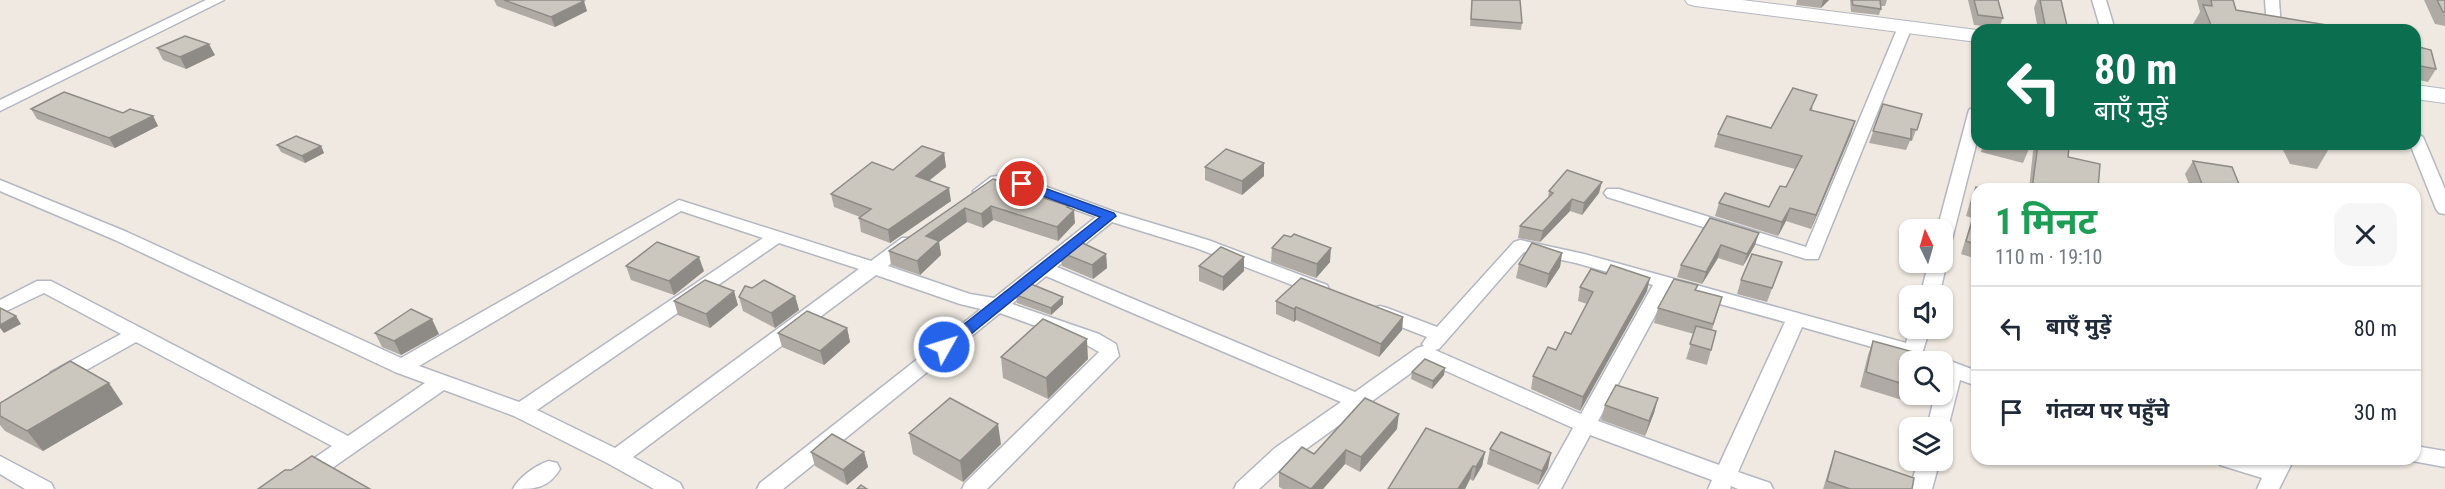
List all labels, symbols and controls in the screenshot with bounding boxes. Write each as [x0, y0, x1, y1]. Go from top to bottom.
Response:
text: 80 m [2094, 45, 2177, 94]
icon: left [1995, 48, 2073, 126]
text: बाएँ मुड़ें [2094, 95, 2168, 127]
pin [996, 158, 1047, 209]
icon: arrive [1005, 167, 1038, 200]
text: 1 मिनट [1995, 201, 2097, 243]
button: close [2334, 203, 2397, 266]
north arrow [1899, 219, 1953, 273]
map controls [1899, 219, 1953, 471]
text: 110 m · 19:10 [1995, 245, 2102, 269]
button: sound [1899, 285, 1953, 339]
icon: left [1995, 312, 2028, 345]
text: बाएँ मुड़ें [2046, 314, 2111, 339]
position arrow [912, 315, 976, 379]
text: 80 m [2354, 316, 2397, 341]
button: search [1899, 351, 1953, 405]
icon: arrive [1995, 396, 2028, 429]
text: गंतव्य पर पहुँचे [2046, 398, 2169, 423]
text: 30 m [2354, 400, 2397, 425]
button: layers [1899, 417, 1953, 471]

